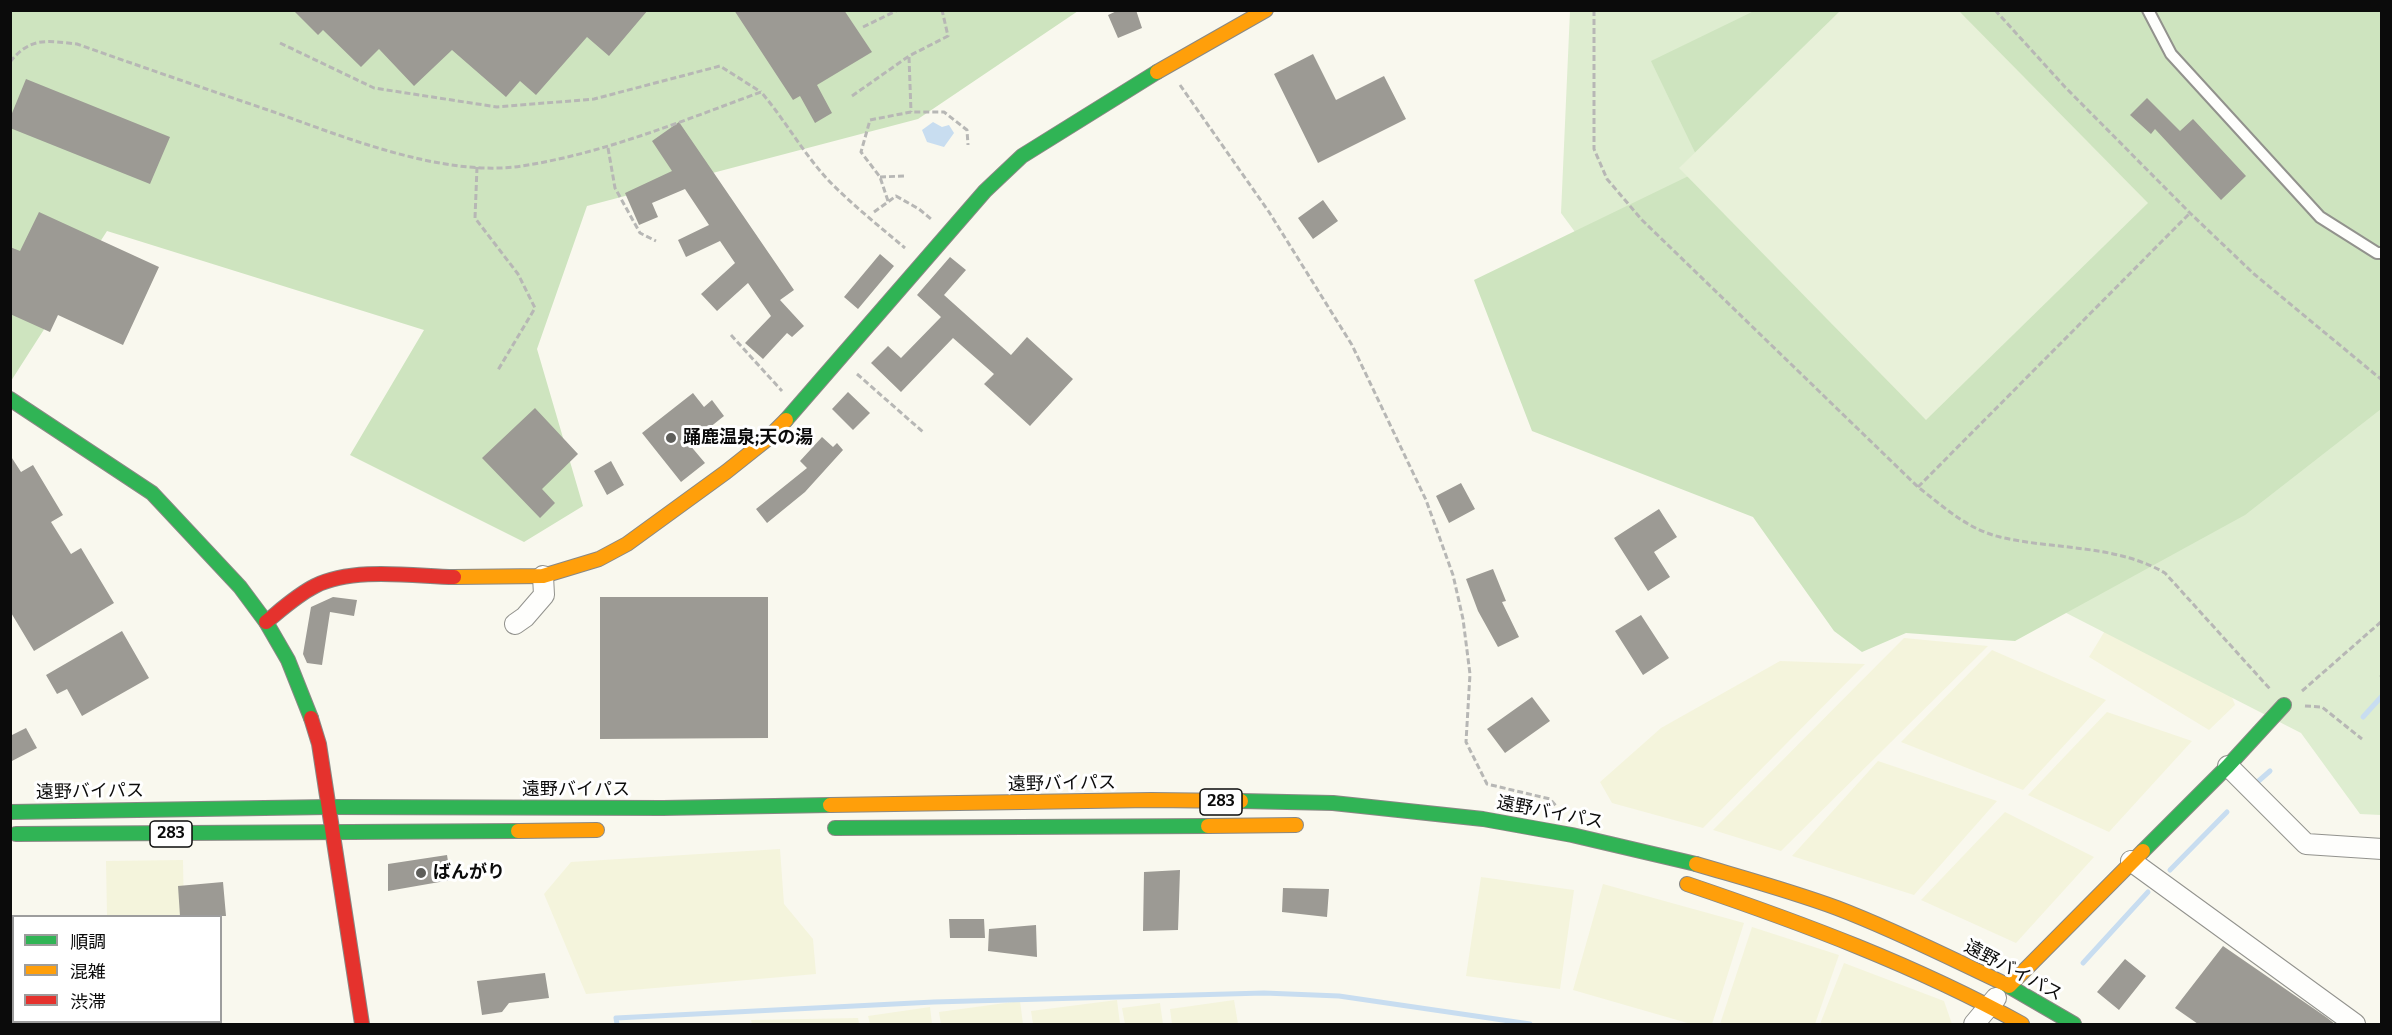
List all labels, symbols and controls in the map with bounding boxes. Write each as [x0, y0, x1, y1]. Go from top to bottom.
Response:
place label: 踊鹿温泉;天の湯 [683, 427, 813, 449]
marker: 踊鹿温泉;天の湯 [664, 431, 678, 445]
street label: 遠野バイパス [1008, 772, 1116, 796]
street label: 遠野バイパス [522, 779, 630, 801]
street label: 遠野バイパス [36, 780, 144, 804]
road number: 283 [1200, 789, 1242, 815]
street label: 遠野バイパス [1495, 792, 1605, 834]
road number: 283 [150, 821, 192, 847]
place label: ばんがり [433, 862, 505, 884]
marker: ばんがり [414, 866, 428, 880]
legend [12, 915, 222, 1023]
text: 順調 [70, 931, 106, 953]
street label: 遠野バイパス [1960, 936, 2066, 1006]
text: 混雑 [70, 961, 106, 983]
text: 渋滞 [70, 991, 106, 1013]

